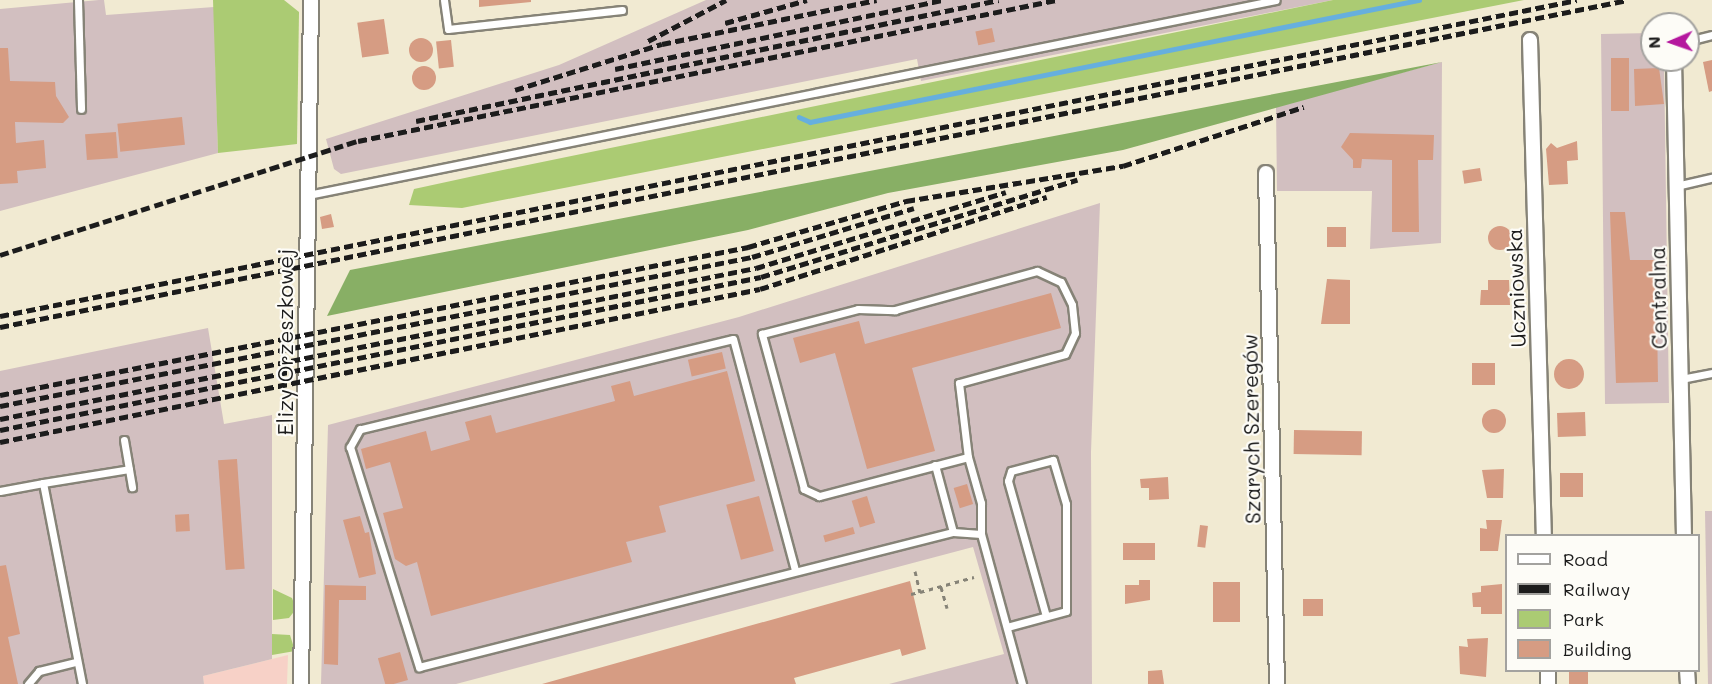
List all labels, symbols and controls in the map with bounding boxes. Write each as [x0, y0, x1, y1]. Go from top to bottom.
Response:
north arrow [1640, 12, 1700, 72]
text: N [1643, 36, 1664, 49]
street label: Uczniowska [1501, 228, 1531, 348]
street label: Centralna [1645, 247, 1671, 349]
street label: Elizy Orzeszkowej [272, 249, 298, 435]
street label: Szarych Szeregów [1237, 334, 1265, 524]
legend [1505, 534, 1700, 672]
text: Road [1563, 547, 1608, 571]
text: Railway [1563, 577, 1630, 601]
text: Park [1563, 607, 1604, 631]
text: Building [1563, 637, 1631, 661]

